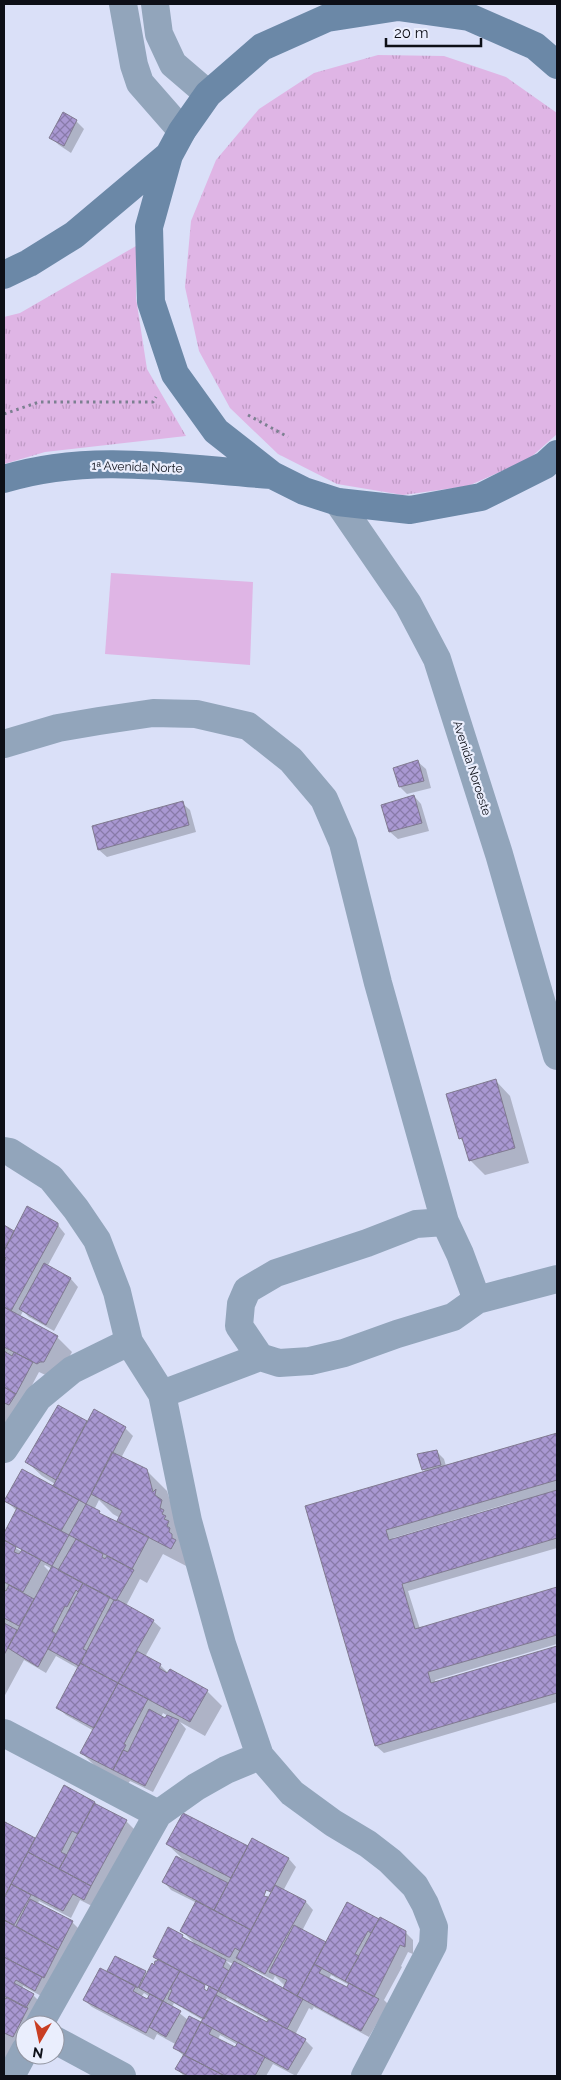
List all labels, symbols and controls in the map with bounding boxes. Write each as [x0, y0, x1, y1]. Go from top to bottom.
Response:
scale bar [386, 15, 481, 47]
text: 20 m [394, 24, 429, 42]
street label: 1ᵃ Avenida Norte [91, 458, 183, 476]
street label: Avenida Noroeste [450, 719, 494, 817]
north arrow [15, 2015, 65, 2065]
text: N [31, 2044, 44, 2062]

